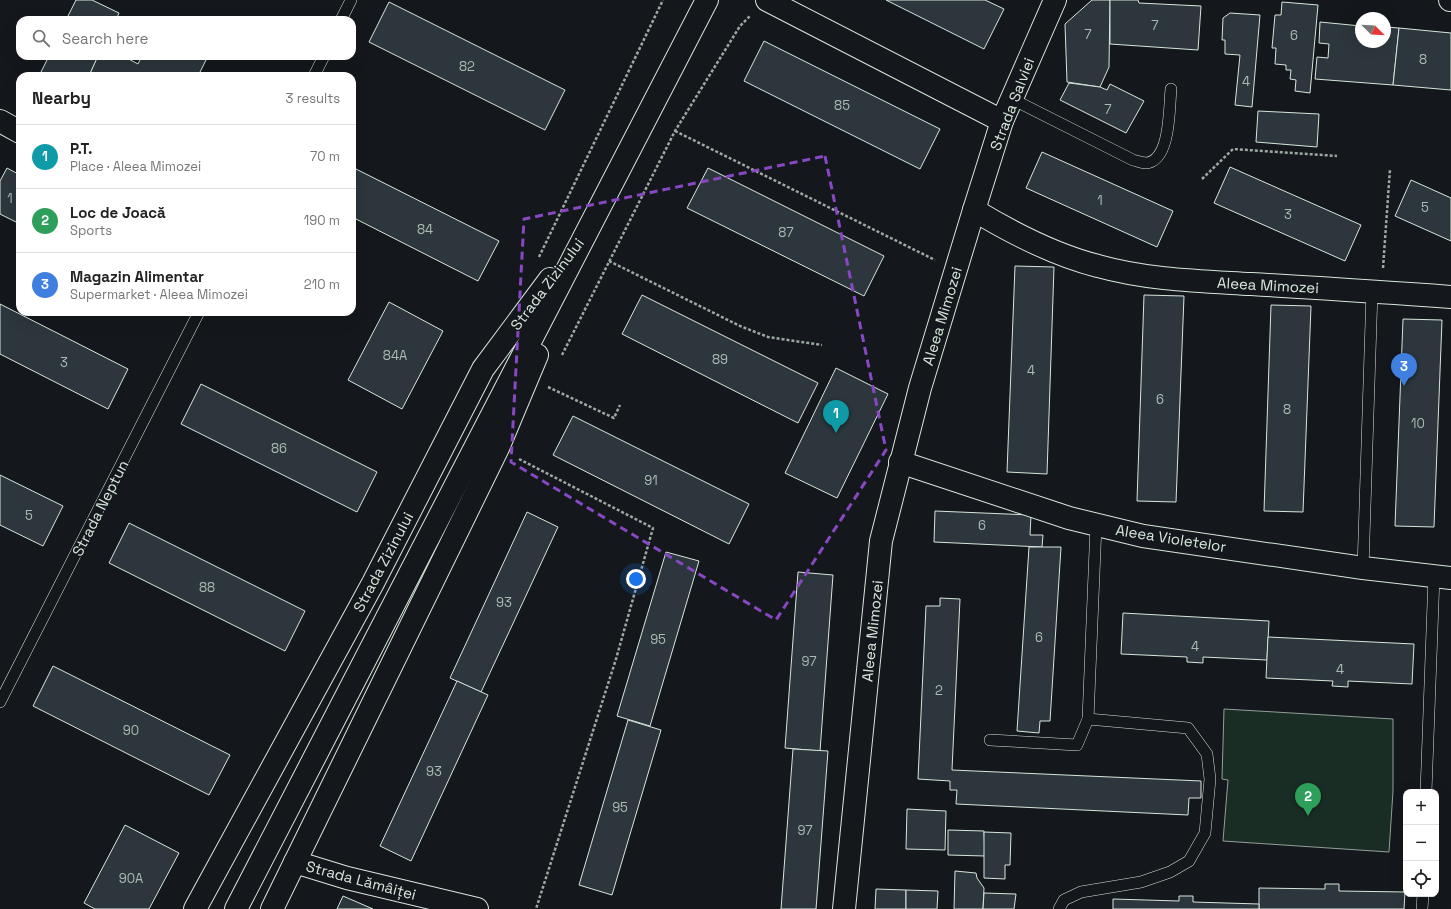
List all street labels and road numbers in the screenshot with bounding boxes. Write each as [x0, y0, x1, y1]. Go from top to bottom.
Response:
street label: Strada Salviei [986, 55, 1038, 153]
street label: Strada Zizinului [506, 234, 588, 334]
street label: Aleea Mimozei [918, 264, 966, 368]
street label: Aleea Mimozei [1217, 273, 1319, 297]
street label: Strada Neptun [68, 457, 132, 559]
street label: Strada Zizinului [349, 509, 417, 615]
street label: Aleea Violetelor [1114, 520, 1228, 556]
street label: Aleea Mimozei [857, 579, 887, 683]
street label: Strada Lămâiței [304, 856, 418, 904]

